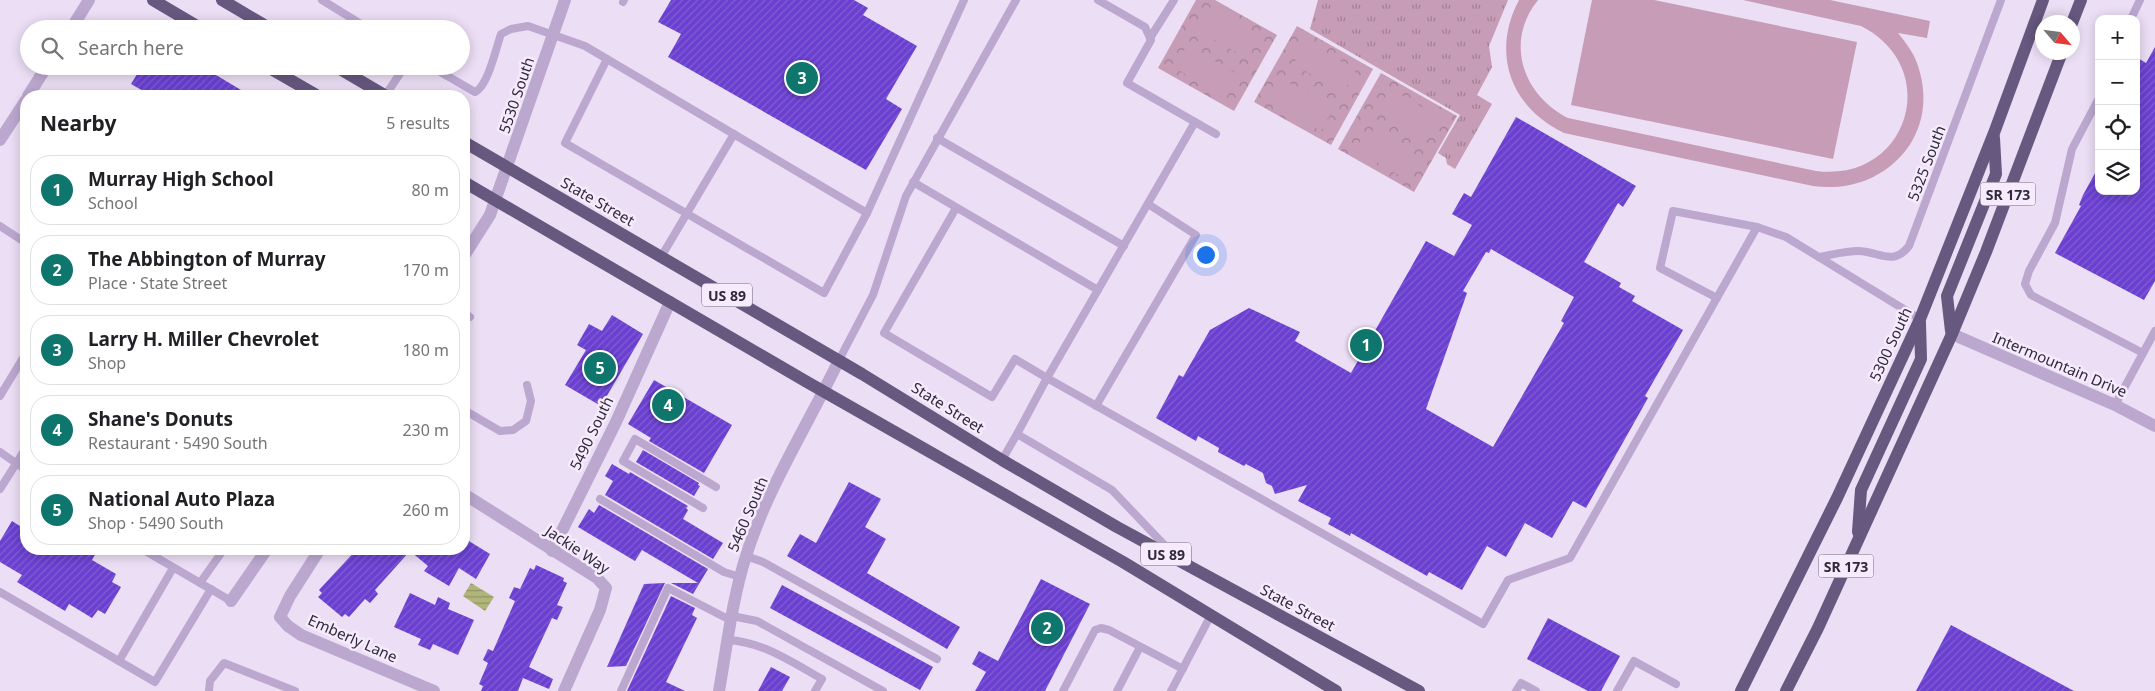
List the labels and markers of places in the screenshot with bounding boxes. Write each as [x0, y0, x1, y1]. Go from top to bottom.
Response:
pin: 3 [786, 59, 818, 97]
pin: 1 [1350, 326, 1382, 364]
pin: 5 [584, 349, 616, 387]
pin: 4 [652, 386, 684, 424]
pin: 2 [1031, 609, 1063, 647]

